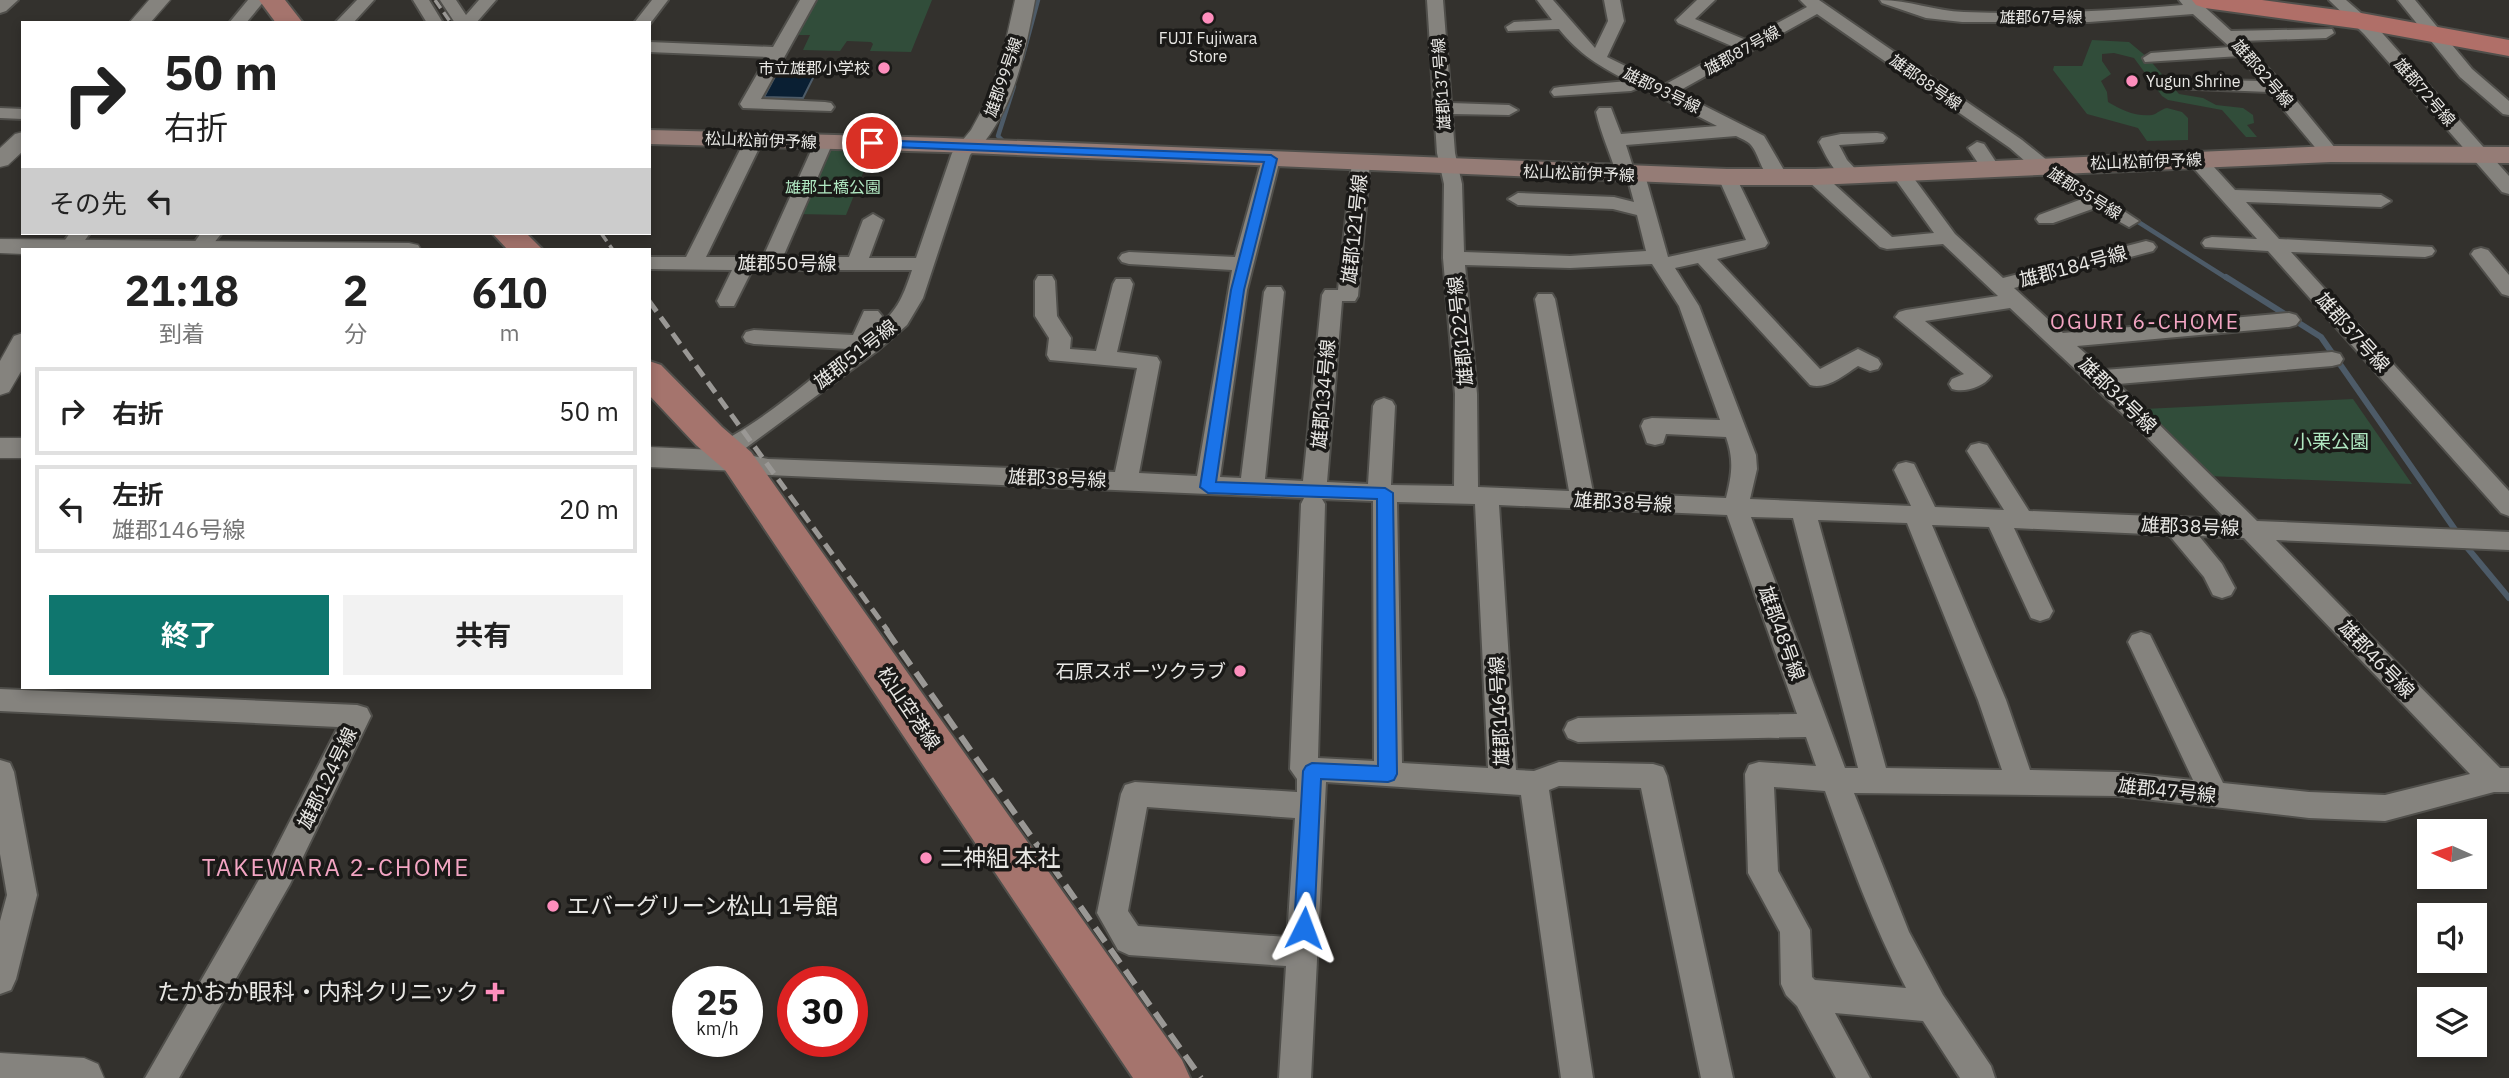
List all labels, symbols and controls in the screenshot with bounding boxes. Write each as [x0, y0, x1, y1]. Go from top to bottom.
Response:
street label: 雄郡67号線 [1999, 7, 2083, 27]
marker: FUJI Fujiwara Store [1200, 10, 1216, 26]
street label: 雄郡87号線 [1701, 21, 1783, 79]
place label: FUJI Fujiwara Store [1159, 28, 1258, 66]
street label: 雄郡99号線 [980, 34, 1026, 120]
street label: 雄郡82号線 [2228, 35, 2298, 111]
street label: 雄郡137号線 [1428, 37, 1454, 131]
text: 50 m [164, 40, 278, 103]
icon: right [49, 49, 140, 140]
street label: 雄郡88号線 [1886, 50, 1966, 114]
street label: 雄郡72号線 [2390, 54, 2460, 130]
place label: 市立雄郡小学校 [758, 58, 870, 78]
marker: 市立雄郡小学校 [876, 60, 892, 76]
street label: 雄郡93号線 [1620, 63, 1704, 117]
place label: Yugun Shrine [2146, 71, 2241, 91]
marker: Yugun Shrine [2124, 73, 2140, 89]
text: 右折 [164, 106, 228, 148]
pin [842, 113, 902, 173]
icon: arrive [853, 124, 891, 162]
street label: 松山松前伊予線 [705, 128, 817, 152]
street label: 松山松前伊予線 [2090, 149, 2202, 173]
street label: 松山松前伊予線 [1523, 161, 1635, 185]
street label: 雄郡35号線 [2044, 162, 2126, 224]
street label: 雄郡121号線 [1336, 173, 1372, 285]
park label: 雄郡土橋公園 [785, 177, 881, 197]
icon: left [141, 182, 179, 220]
text: その先 [49, 186, 127, 220]
street label: 雄郡184号線 [2017, 240, 2129, 292]
street label: 雄郡50号線 [738, 251, 836, 275]
text: 21:18 [125, 263, 239, 318]
text: 2 [343, 263, 368, 318]
text: 610 [472, 265, 547, 320]
street label: 雄郡122号線 [1442, 275, 1478, 387]
street label: 雄郡37号線 [2311, 287, 2395, 377]
district label: OGURI 6-CHOME [2050, 307, 2240, 335]
street label: 雄郡51号線 [809, 314, 901, 394]
text: m [500, 317, 520, 347]
text: 到着 [159, 318, 205, 348]
text: 分 [344, 318, 367, 348]
street label: 雄郡134号線 [1306, 338, 1340, 450]
street label: 雄郡34号線 [2074, 352, 2162, 438]
icon: right [53, 392, 91, 430]
text: 50 m [559, 394, 619, 428]
text: 右折 [112, 396, 164, 430]
park label: 小栗公園 [2293, 429, 2369, 453]
street label: 雄郡38号線 [1007, 464, 1107, 492]
text: 左折 [112, 477, 164, 511]
street label: 雄郡38号線 [1573, 487, 1673, 517]
icon: left [53, 490, 91, 528]
text: 20 m [559, 492, 619, 526]
street label: 雄郡38号線 [2140, 512, 2240, 540]
text: 雄郡146号線 [112, 514, 245, 544]
street label: 雄郡48号線 [1754, 582, 1810, 684]
button: 終了 [49, 595, 329, 675]
button: 共有 [343, 595, 623, 675]
street label: 雄郡46号線 [2334, 615, 2420, 703]
street label: 雄郡146号線 [1484, 655, 1514, 767]
place label: 石原スポーツクラブ [1055, 659, 1226, 683]
street label: 松山空港線 [872, 662, 946, 754]
marker: 石原スポーツクラブ [1232, 663, 1248, 679]
street label: 雄郡124号線 [292, 723, 362, 833]
street label: 雄郡47号線 [2117, 773, 2217, 807]
north arrow [2417, 819, 2487, 889]
map controls [2417, 819, 2487, 1057]
place label: 二神組 本社 [940, 842, 1060, 872]
marker: 二神組 本社 [918, 850, 934, 866]
district label: TAKEWARA 2-CHOME [202, 851, 470, 883]
place label: エバーグリーン松山 1号館 [567, 890, 838, 920]
position arrow [1267, 891, 1341, 965]
marker: エバーグリーン松山 1号館 [545, 898, 561, 914]
button: sound [2417, 903, 2487, 973]
speed limit sign: 30 [777, 966, 868, 1057]
place label: たかおか眼科・内科クリニック [157, 976, 479, 1006]
text: 25 [696, 979, 739, 1025]
marker: たかおか眼科・内科クリニック [485, 982, 505, 1002]
button: layers [2417, 987, 2487, 1057]
text: km/h [696, 1017, 739, 1040]

